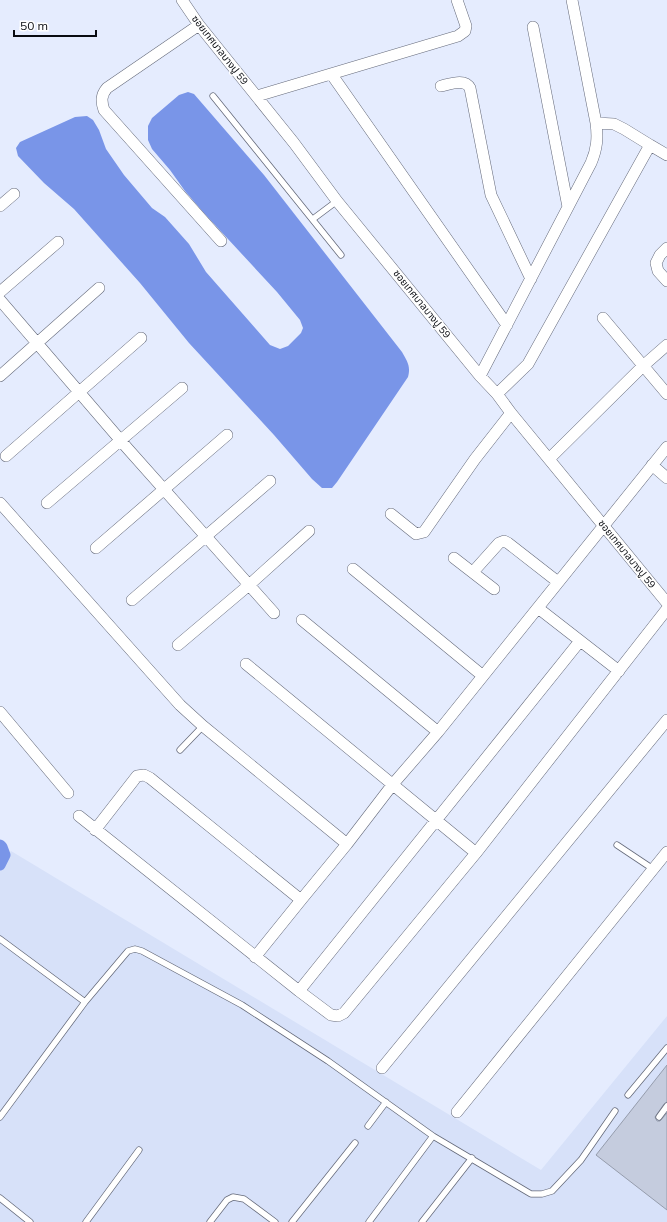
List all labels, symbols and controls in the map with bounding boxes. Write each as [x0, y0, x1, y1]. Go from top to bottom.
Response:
scale bar [14, 12, 96, 38]
street label: ซอยเทศบาลบางปู 59 [189, 13, 251, 87]
text: 50 m [20, 18, 48, 33]
street label: ซอยเทศบาลบางปู 59 [390, 267, 454, 341]
street label: ซอยเทศบาลบางปู 59 [595, 517, 659, 591]

